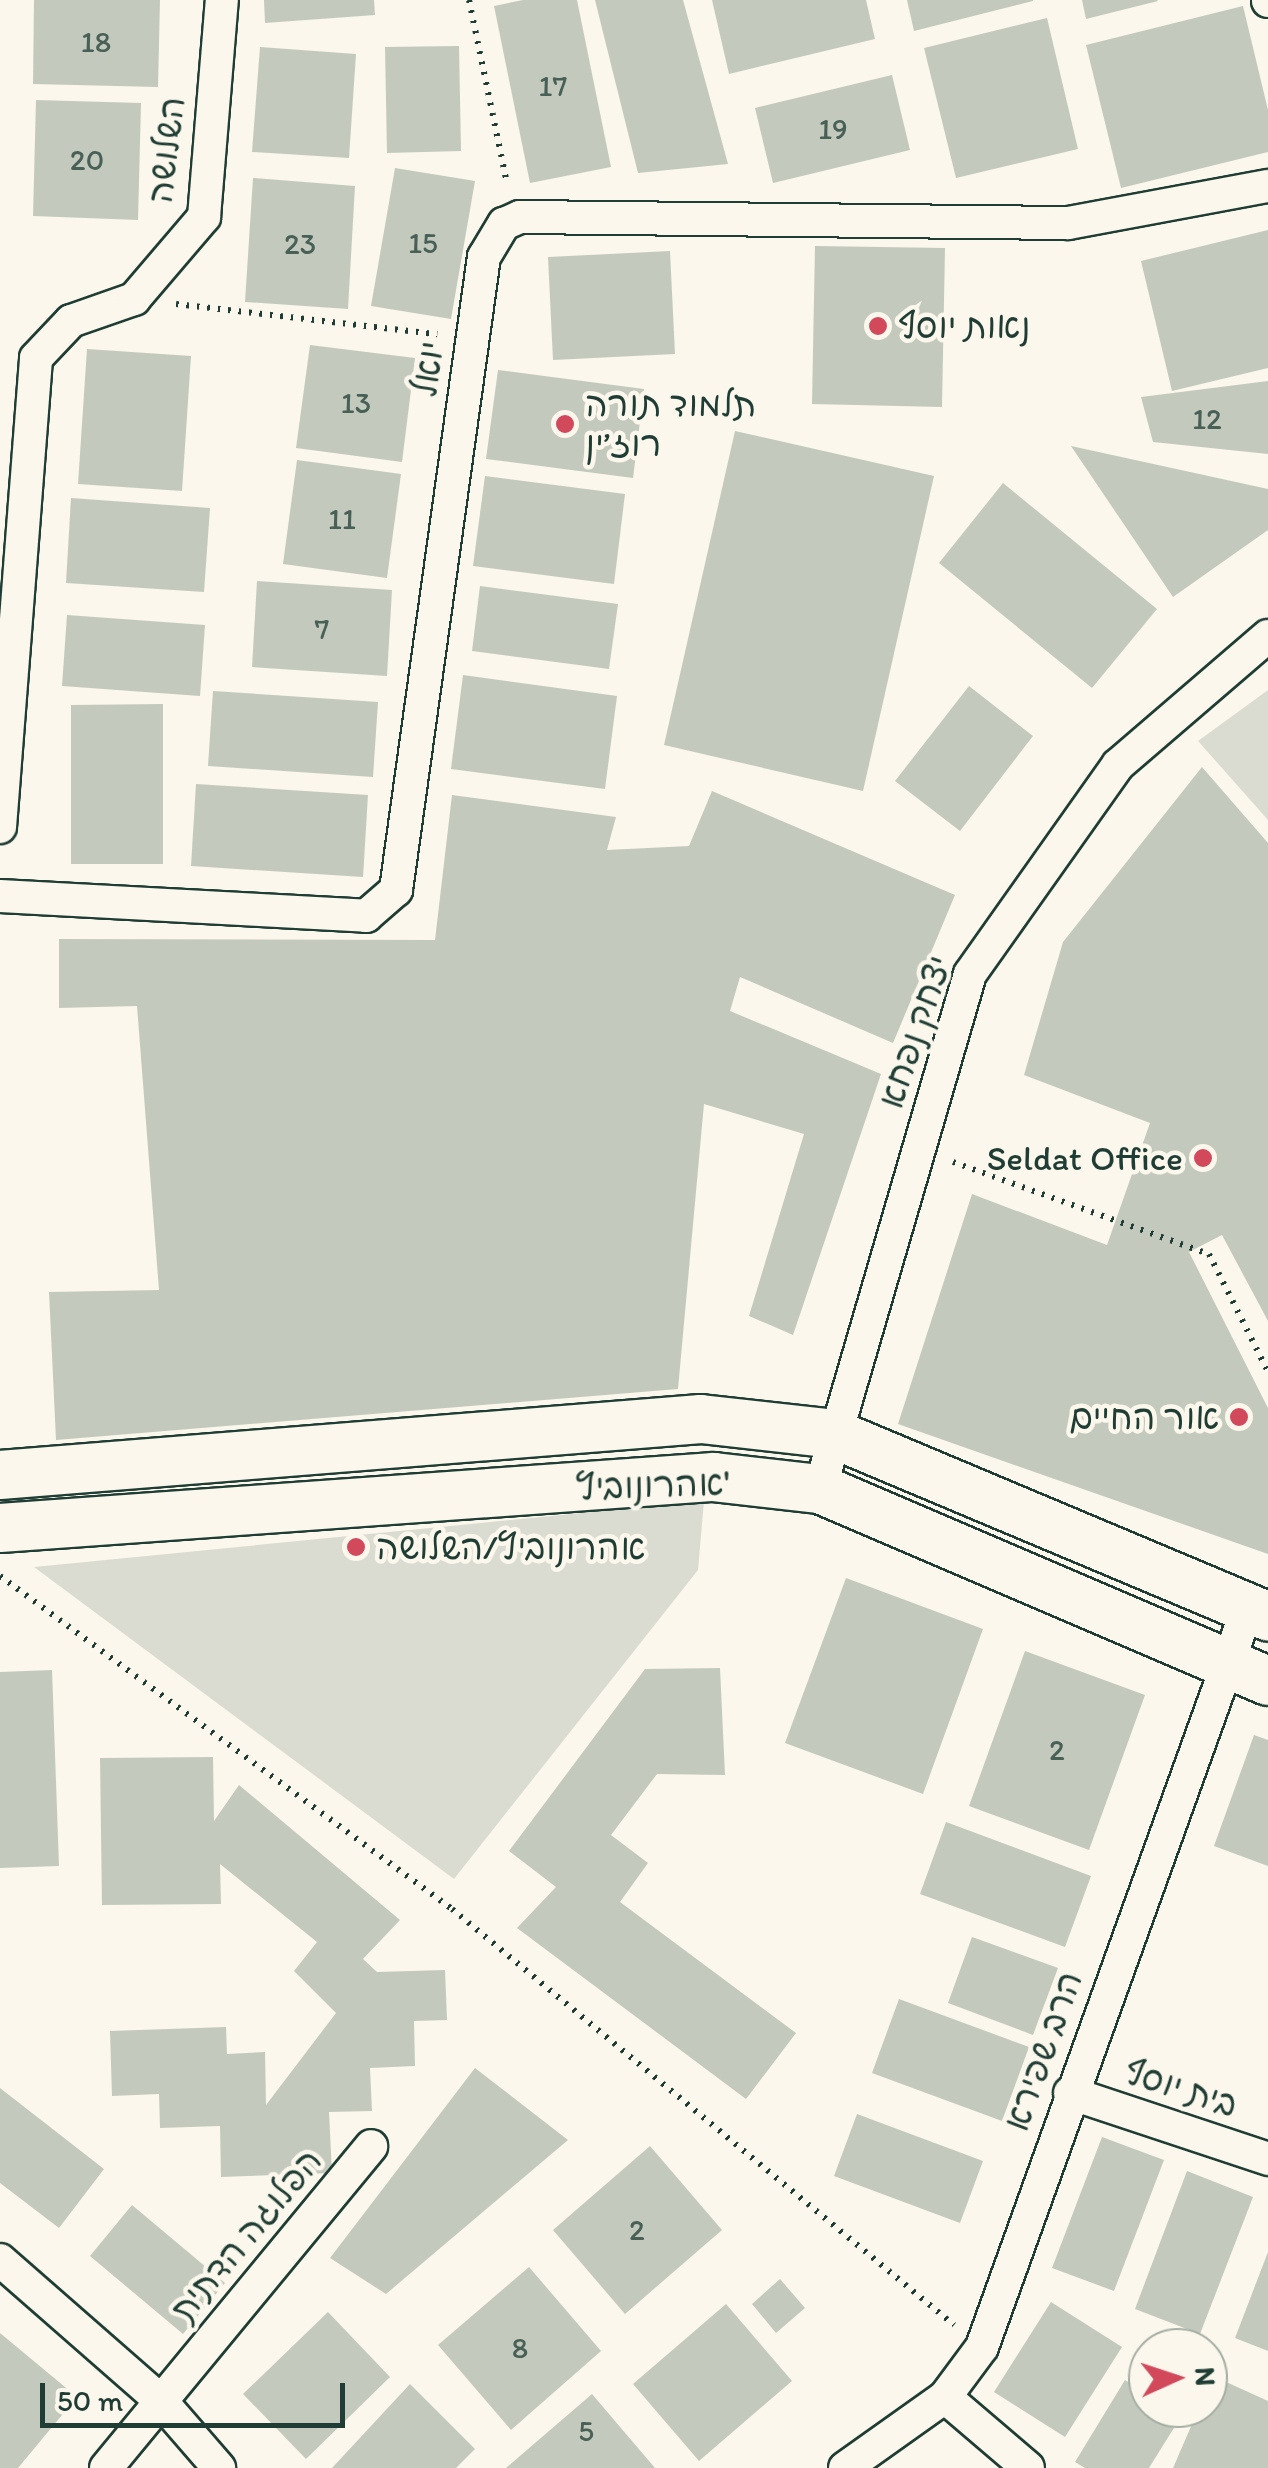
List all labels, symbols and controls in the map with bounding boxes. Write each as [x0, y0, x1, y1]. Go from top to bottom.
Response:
house number: 18 [81, 24, 111, 60]
house number: 17 [539, 68, 567, 104]
street label: השלושה [139, 94, 193, 206]
house number: 19 [818, 111, 848, 147]
house number: 20 [70, 142, 104, 178]
house number: 15 [408, 225, 438, 261]
house number: 23 [284, 226, 316, 262]
place label: נאות יוסף [898, 305, 1031, 347]
marker: נאות יוסף [867, 315, 889, 337]
street label: יואל [403, 339, 453, 399]
place label: תלמוד תורה רוז’ין [585, 383, 756, 465]
house number: 13 [341, 385, 371, 421]
house number: 12 [1192, 401, 1222, 437]
marker: תלמוד תורה רוז’ין [554, 413, 576, 435]
house number: 11 [328, 501, 356, 537]
house number: 7 [315, 611, 329, 647]
street label: יצחק נפחא [869, 950, 961, 1114]
place label: Seldat Office [987, 1137, 1183, 1179]
marker: Seldat Office [1192, 1147, 1214, 1169]
place label: אור החיים [1069, 1396, 1219, 1438]
marker: אור החיים [1228, 1406, 1250, 1428]
street label: אהרונוביץ' [575, 1461, 731, 1509]
place label: אהרונוביץ/השלושה [376, 1526, 646, 1568]
marker: אהרונוביץ/השלושה [345, 1536, 367, 1558]
house number: 2 [1049, 1732, 1065, 1768]
street label: הרב שפירא [995, 1966, 1091, 2136]
street label: בית יוסף [1119, 2050, 1243, 2126]
street label: הפלוגה הדתית [162, 2140, 330, 2330]
house number: 2 [629, 2212, 645, 2248]
north arrow [1128, 2328, 1228, 2428]
house number: 8 [512, 2330, 528, 2366]
scale bar [45, 2363, 350, 2425]
text: N [1188, 2366, 1223, 2387]
text: 50 m [57, 2382, 123, 2419]
house number: 5 [578, 2413, 594, 2449]

